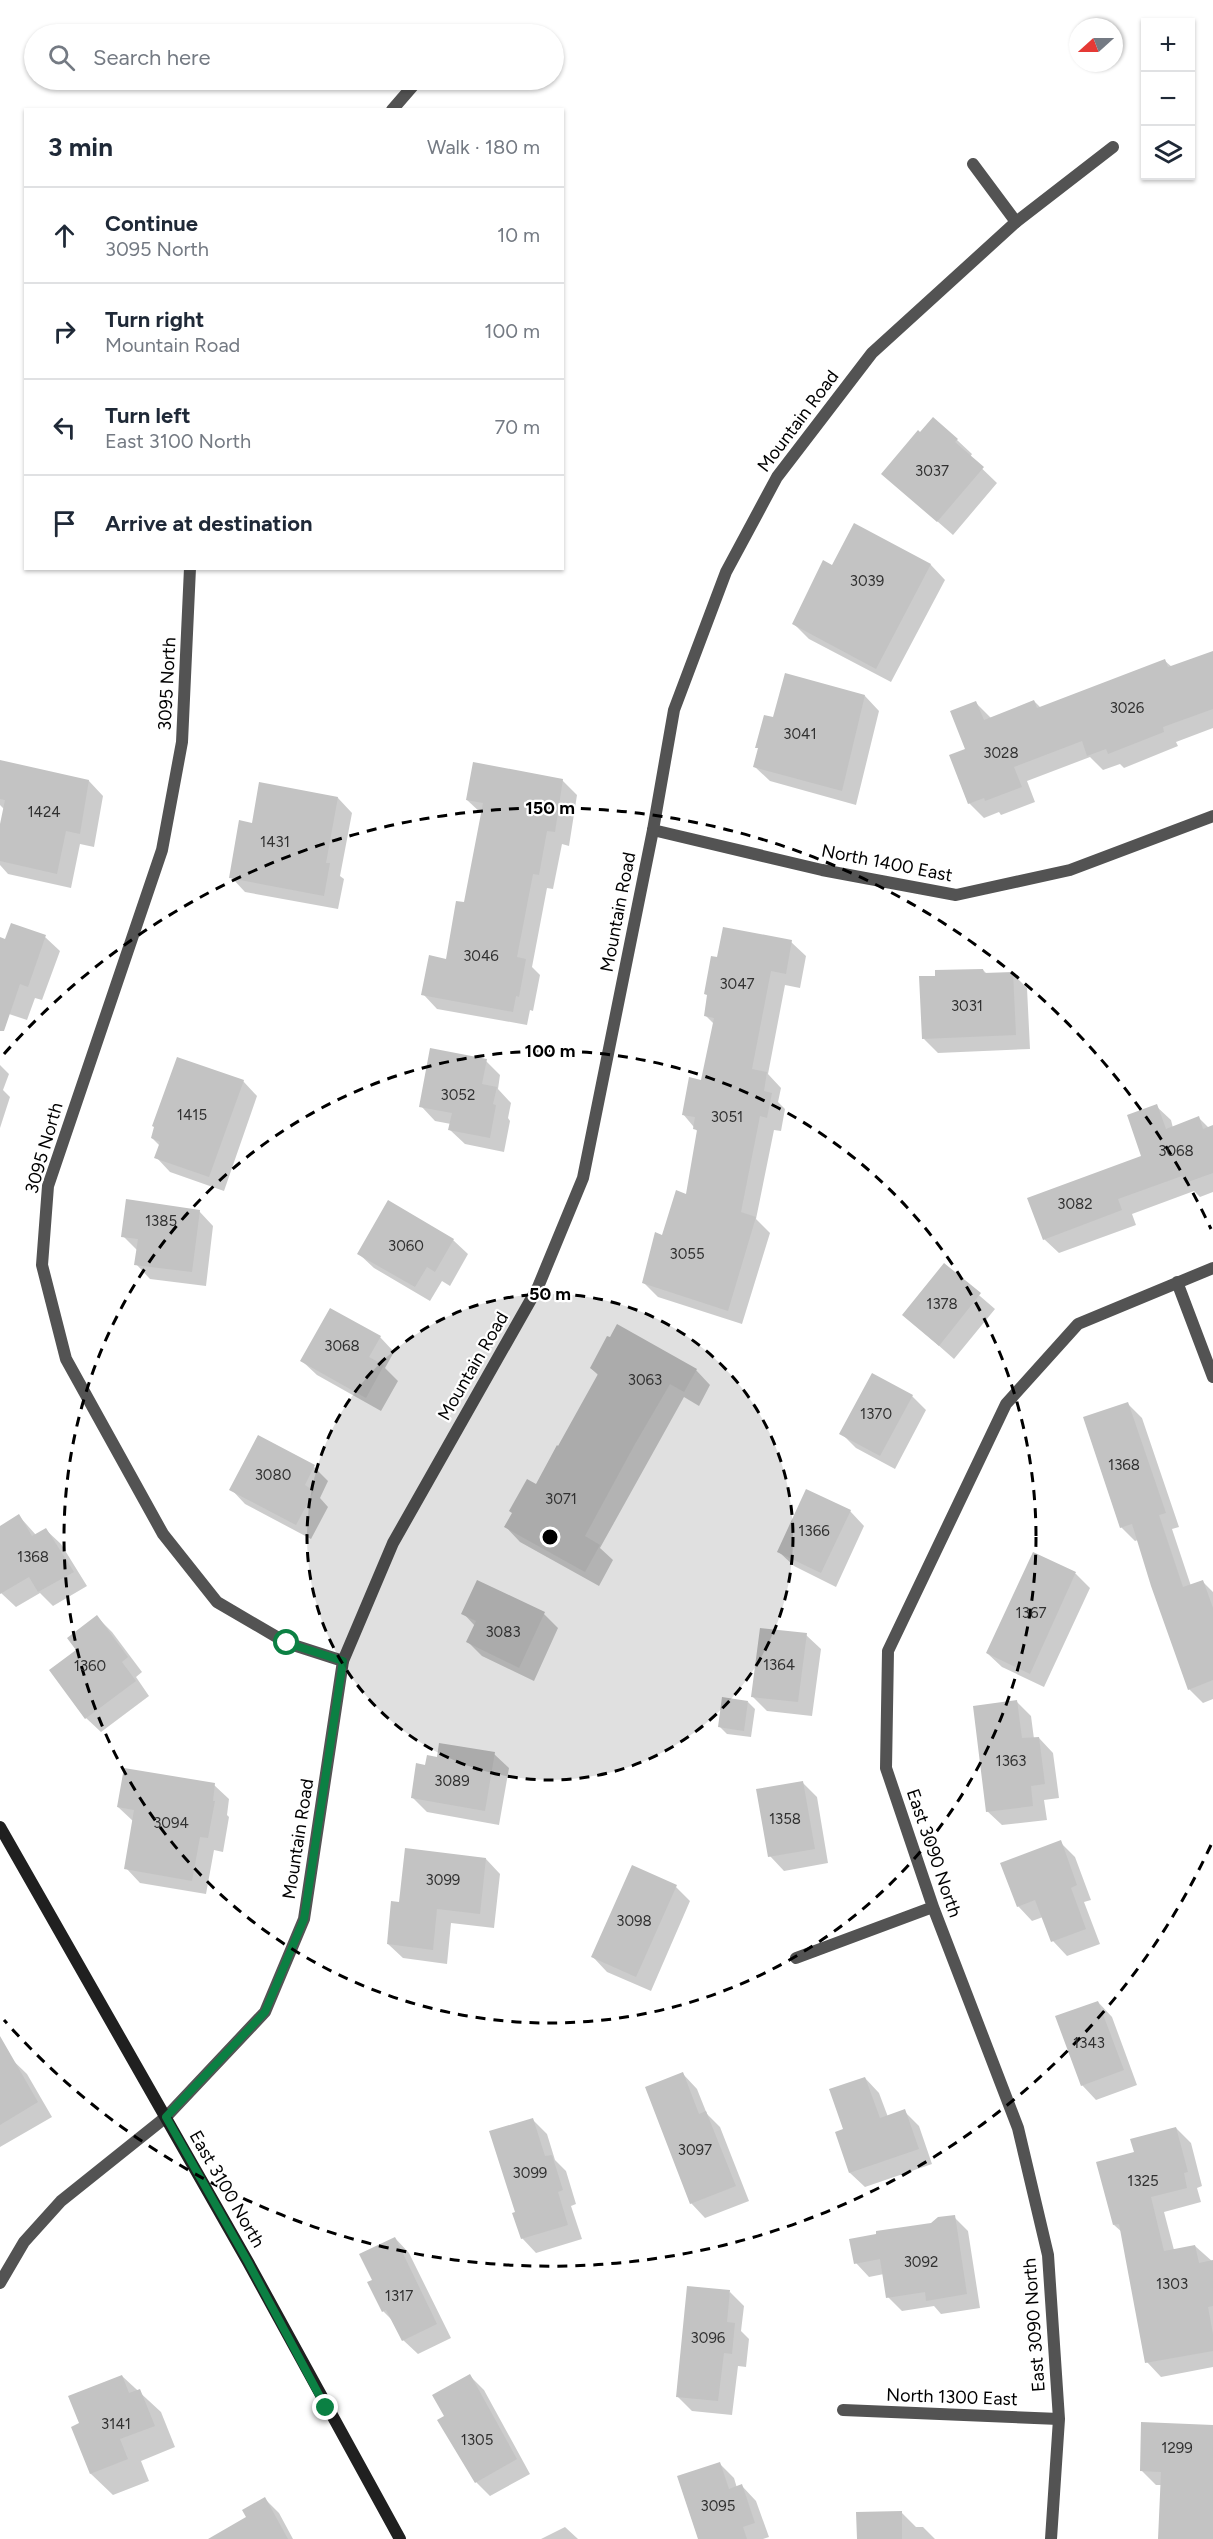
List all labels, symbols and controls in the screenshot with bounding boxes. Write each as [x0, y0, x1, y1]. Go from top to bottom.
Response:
north arrow [1069, 18, 1123, 72]
map controls [1141, 18, 1195, 180]
button: + [1141, 18, 1195, 72]
search box [24, 24, 564, 90]
icon: search [45, 41, 78, 74]
text: Search here [93, 44, 211, 71]
button: − [1141, 72, 1195, 126]
button: layers [1141, 126, 1195, 180]
text: 3 min [48, 131, 113, 163]
text: Walk · 180 m [427, 135, 540, 159]
text: Continue [105, 210, 198, 237]
icon: ahead [48, 219, 81, 252]
text: 10 m [497, 223, 540, 247]
text: 3095 North [105, 237, 209, 261]
text: Turn right [105, 306, 204, 333]
icon: right [48, 315, 81, 348]
text: 100 m [484, 319, 540, 343]
text: Mountain Road [105, 333, 240, 357]
street label: Mountain Road [753, 366, 843, 476]
text: Turn left [105, 402, 191, 429]
icon: left [48, 411, 81, 444]
text: 70 m [494, 415, 540, 439]
text: East 3100 North [105, 429, 251, 453]
house number: 3037 [915, 462, 949, 480]
icon: arrive [48, 507, 81, 540]
text: Arrive at destination [105, 510, 313, 537]
house number: 3039 [850, 572, 884, 590]
street label: 3095 North [154, 637, 180, 731]
house number: 3026 [1110, 699, 1145, 717]
house number: 3041 [783, 725, 817, 743]
house number: 3028 [983, 744, 1019, 762]
text: 150 m [525, 797, 575, 819]
house number: 1424 [27, 803, 61, 821]
house number: 1431 [260, 833, 290, 851]
street label: North 1400 East [820, 840, 955, 887]
street label: Mountain Road [596, 850, 640, 974]
house number: 3046 [463, 947, 499, 965]
house number: 3047 [719, 975, 755, 993]
house number: 3031 [951, 997, 983, 1015]
text: 100 m [525, 1040, 575, 1062]
house number: 3052 [441, 1086, 475, 1104]
street label: 3095 North [21, 1100, 67, 1196]
house number: 1415 [177, 1106, 207, 1124]
house number: 3051 [711, 1108, 743, 1126]
house number: 3068 [1158, 1142, 1194, 1160]
house number: 3082 [1057, 1195, 1093, 1213]
house number: 1385 [145, 1212, 177, 1230]
house number: 3060 [388, 1237, 424, 1255]
house number: 3055 [669, 1245, 705, 1263]
text: 50 m [529, 1283, 571, 1305]
house number: 1378 [926, 1295, 958, 1313]
street label: Mountain Road [433, 1308, 513, 1424]
house number: 3068 [324, 1337, 360, 1355]
house number: 3063 [628, 1371, 662, 1389]
house number: 1370 [860, 1405, 892, 1423]
house number: 1368 [1108, 1456, 1140, 1474]
house number: 3080 [255, 1466, 291, 1484]
house number: 3071 [545, 1490, 577, 1508]
house number: 1366 [798, 1522, 830, 1540]
centre of rings [540, 1527, 560, 1547]
house number: 1368 [17, 1548, 49, 1566]
house number: 1367 [1016, 1604, 1046, 1622]
house number: 3083 [485, 1623, 521, 1641]
route start [273, 1629, 299, 1655]
house number: 1364 [763, 1656, 795, 1674]
house number: 1360 [74, 1657, 106, 1675]
house number: 1363 [995, 1752, 1027, 1770]
house number: 3089 [434, 1772, 470, 1790]
street label: Mountain Road [278, 1777, 318, 1901]
street label: East 3090 North [902, 1786, 966, 1920]
house number: 1358 [769, 1810, 801, 1828]
house number: 3094 [153, 1814, 189, 1832]
house number: 3099 [426, 1871, 460, 1889]
house number: 3098 [616, 1912, 652, 1930]
house number: 1343 [1073, 2034, 1105, 2052]
street label: East 3100 North [185, 2127, 269, 2251]
house number: 3097 [678, 2141, 712, 2159]
house number: 3099 [513, 2164, 547, 2182]
house number: 1325 [1127, 2172, 1159, 2190]
house number: 3092 [904, 2253, 938, 2271]
street label: East 3090 North [1018, 2257, 1050, 2393]
house number: 1303 [1156, 2275, 1188, 2293]
house number: 1317 [385, 2287, 413, 2305]
house number: 3096 [691, 2329, 726, 2347]
street label: North 1300 East [886, 2384, 1018, 2410]
route end [312, 2394, 338, 2420]
house number: 3141 [101, 2415, 131, 2433]
house number: 1305 [461, 2431, 493, 2449]
house number: 1299 [1161, 2439, 1193, 2457]
house number: 3095 [701, 2497, 735, 2515]

